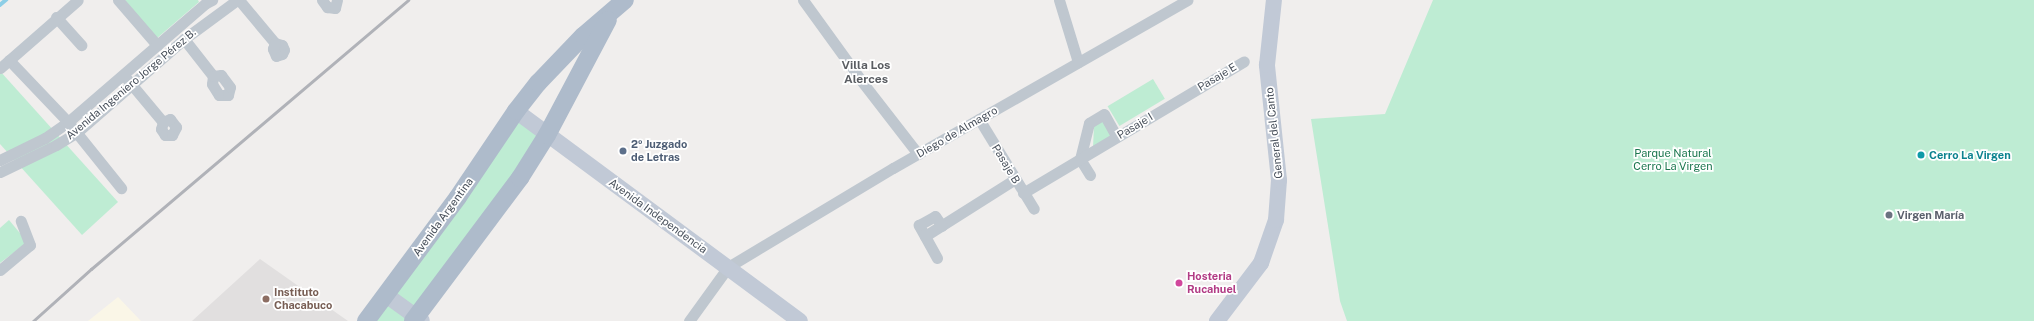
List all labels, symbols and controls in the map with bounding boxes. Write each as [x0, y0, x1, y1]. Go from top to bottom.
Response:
street label: Avenida Ingeniero Jorge Pérez B. [63, 26, 199, 142]
district label: Villa Los Alerces [842, 59, 890, 87]
street label: Pasaje E [1195, 60, 1239, 94]
street label: General del Canto [1263, 87, 1285, 179]
street label: Diego de Almagro [914, 103, 1000, 161]
street label: Pasaje I [1115, 110, 1155, 142]
place label: 2º Juzgado de Letras [631, 138, 687, 164]
street label: Pasaje B [989, 142, 1023, 186]
marker: 2º Juzgado de Letras [618, 146, 628, 156]
park label: Parque Natural Cerro La Virgen [1633, 147, 1713, 173]
place label: Cerro La Virgen [1929, 148, 2011, 162]
marker: Cerro La Virgen [1916, 150, 1926, 160]
street label: Avenida Argentina [410, 175, 476, 259]
street label: Avenida Independencia [606, 176, 710, 256]
place label: Virgen María [1897, 208, 1964, 222]
marker: Virgen María [1884, 210, 1894, 220]
place label: Hosteria Rucahuel [1187, 270, 1236, 296]
marker: Hosteria Rucahuel [1174, 278, 1184, 288]
place label: Instituto Chacabuco [274, 286, 332, 312]
marker: Instituto Chacabuco [261, 294, 271, 304]

